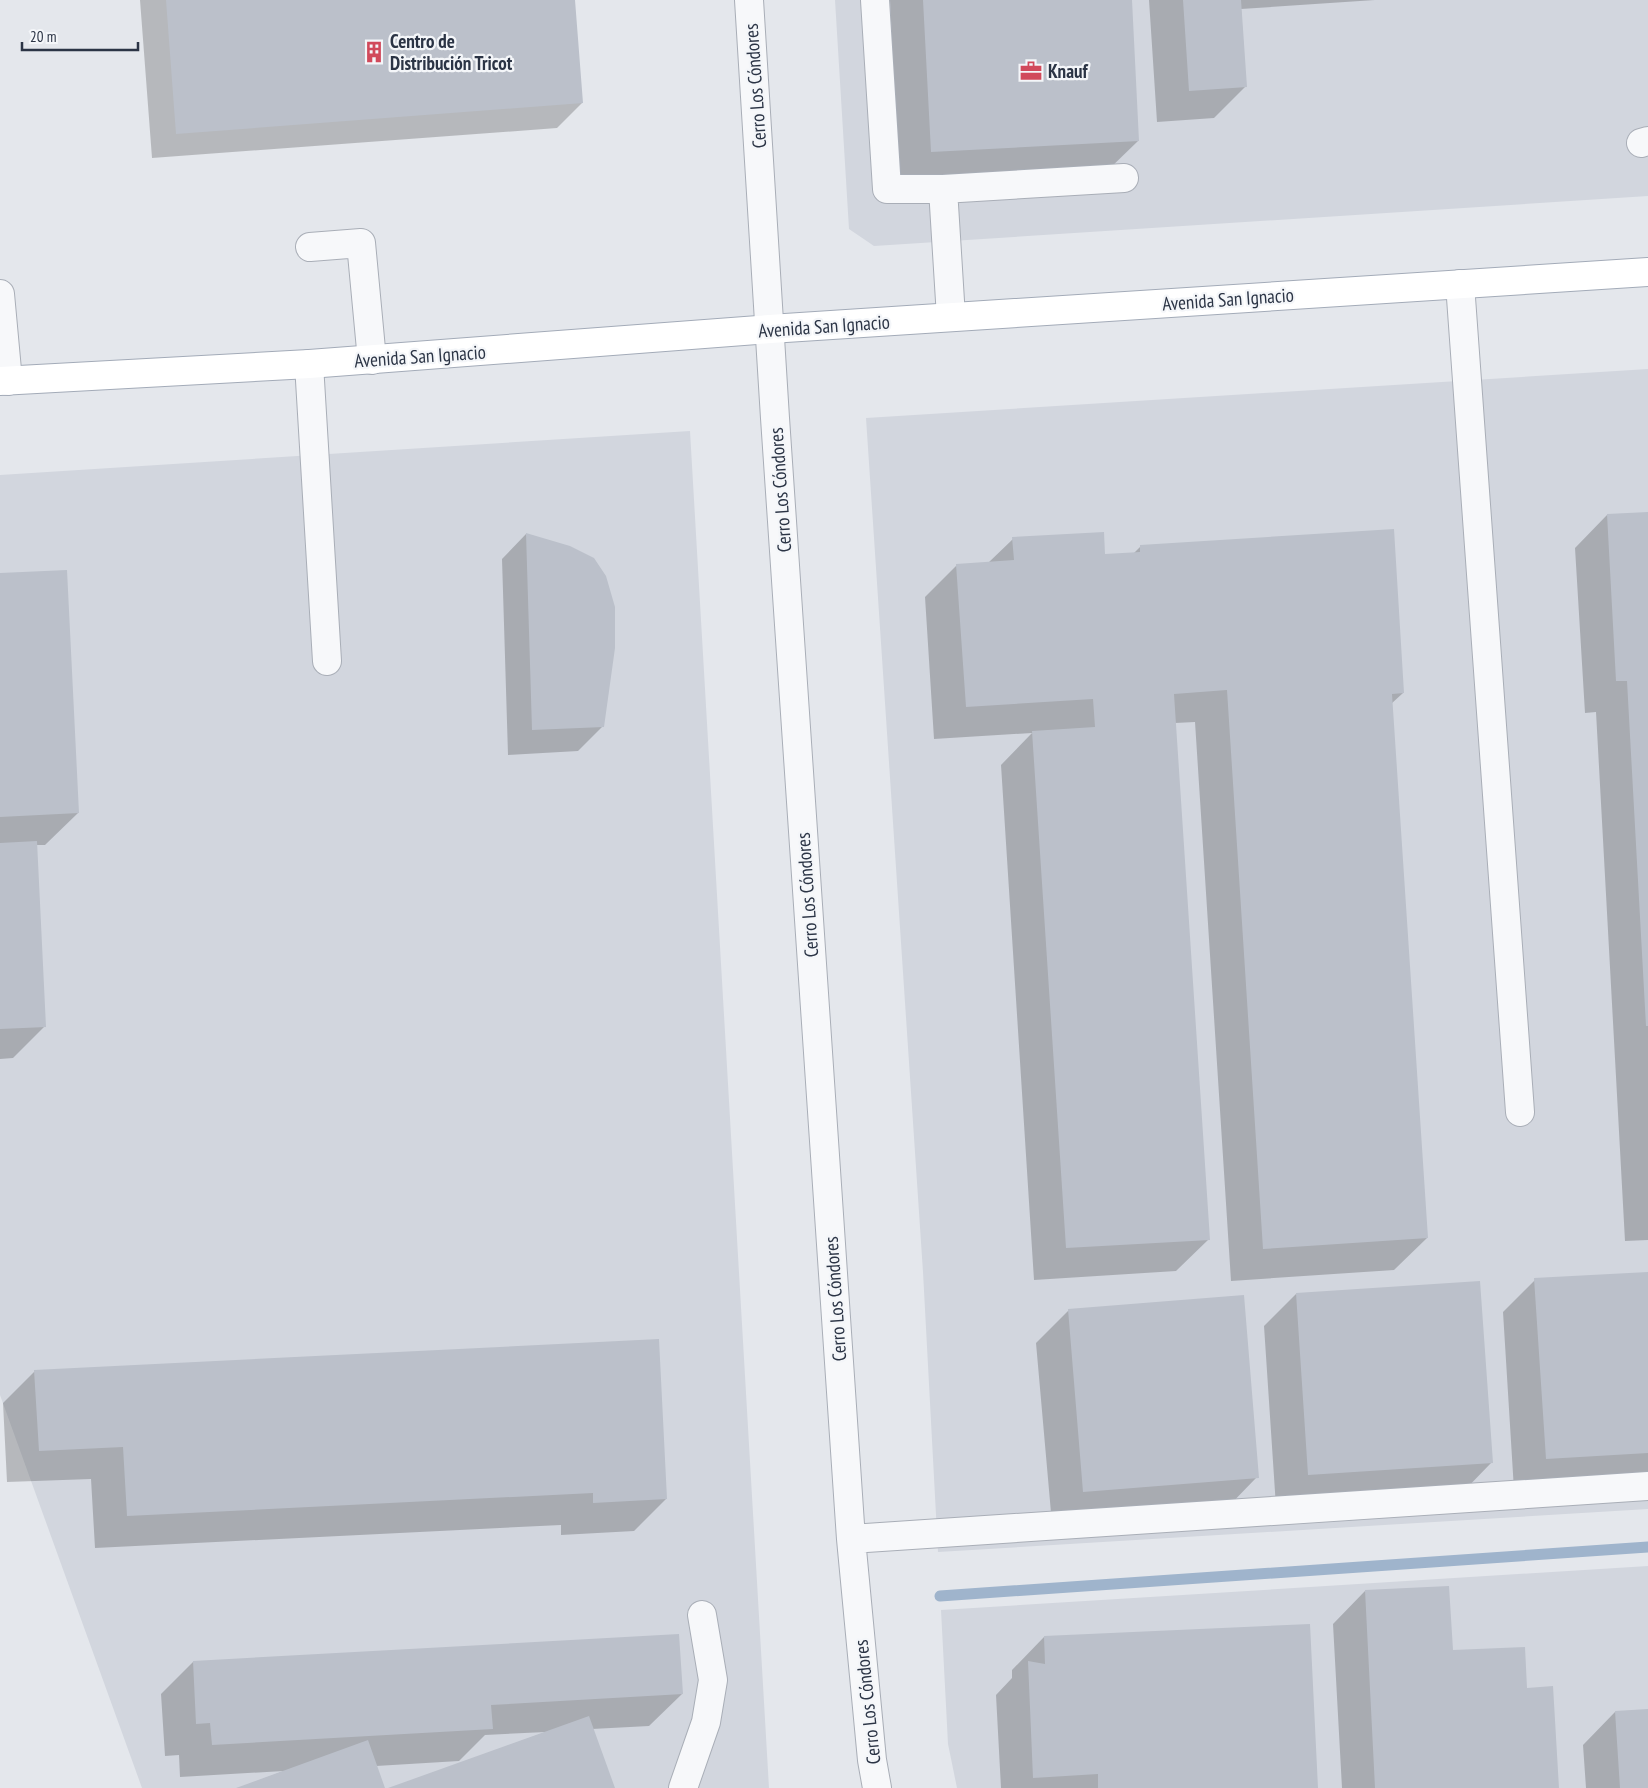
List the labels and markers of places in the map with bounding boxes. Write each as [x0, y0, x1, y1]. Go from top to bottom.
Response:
place label: Centro de Distribución Tricot [390, 29, 513, 75]
building icon: Centro de Distribución Tricot [361, 39, 387, 65]
office icon: Knauf [1018, 58, 1044, 84]
place label: Knauf [1048, 59, 1088, 83]

